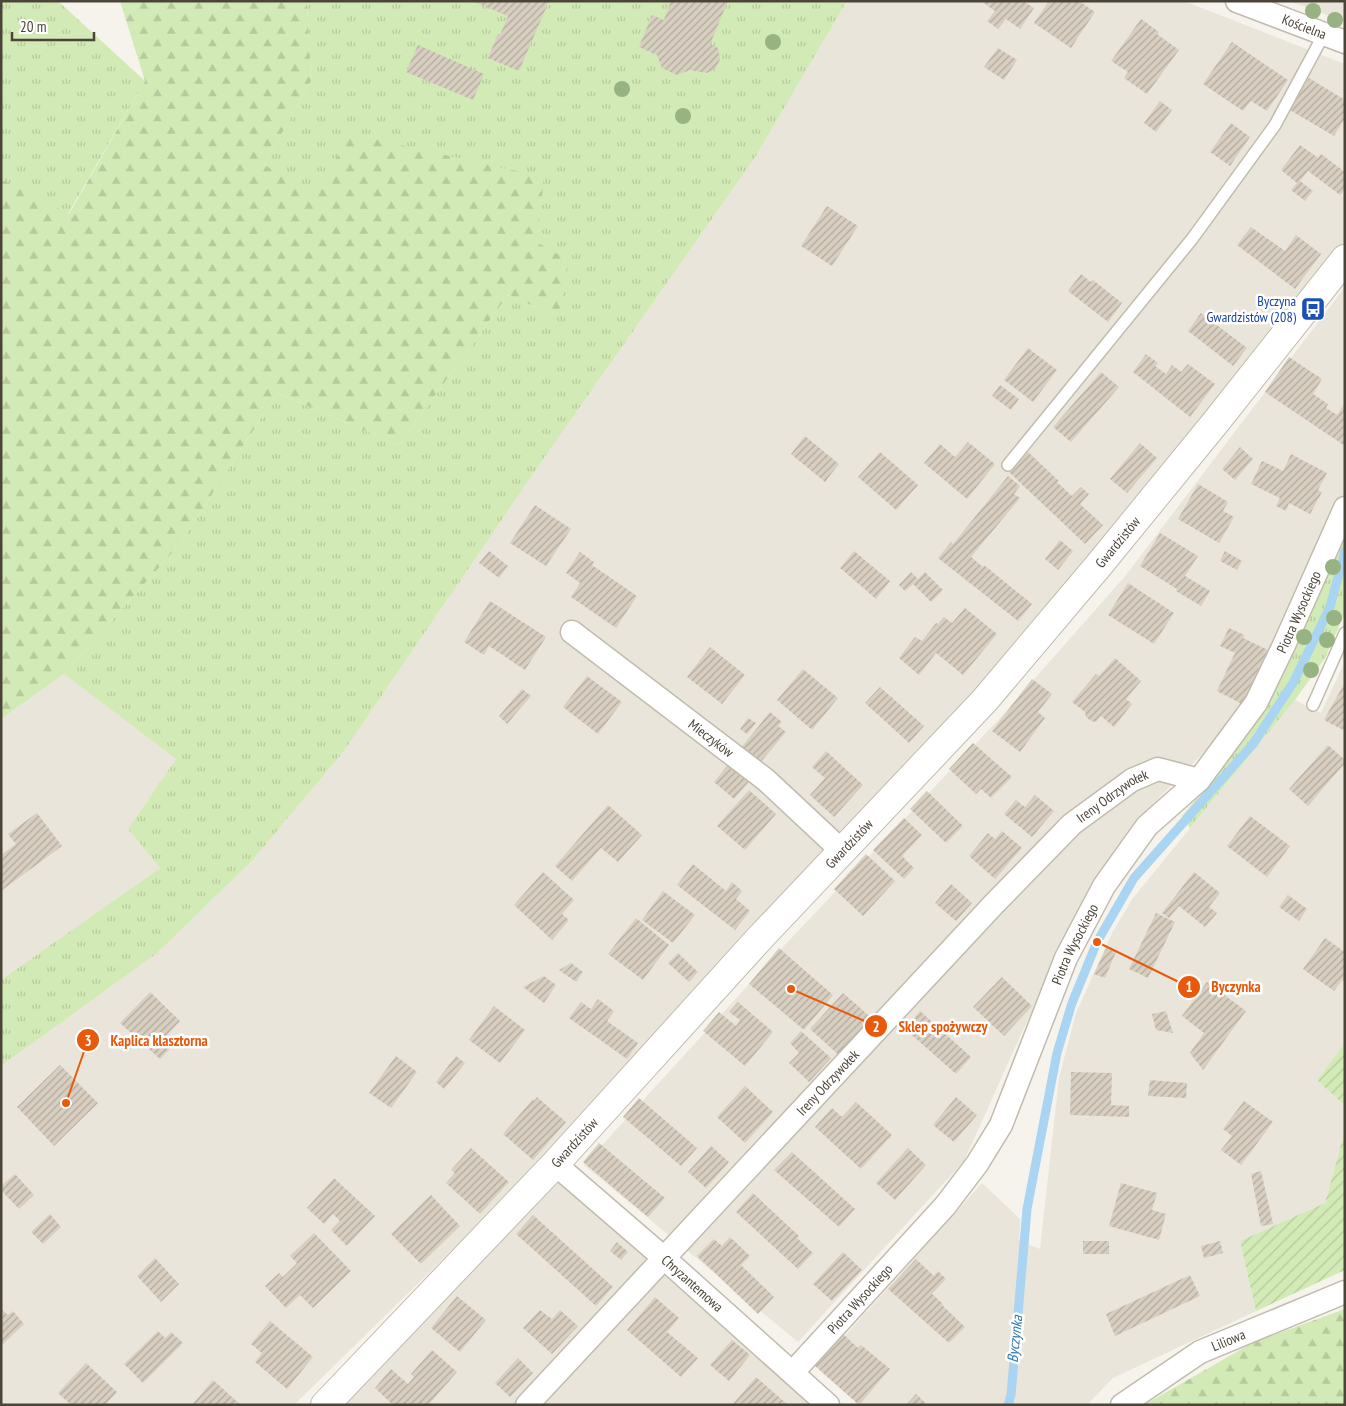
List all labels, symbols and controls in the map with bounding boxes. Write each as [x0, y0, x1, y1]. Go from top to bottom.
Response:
scale bar [12, 10, 95, 42]
street label: Kościelna [1280, 10, 1329, 43]
text: 20 m [20, 17, 46, 36]
place label: Byczyna Gwardzistów (208) [1206, 292, 1297, 326]
bus stop icon: Byczyna Gwardzistów (208) [1300, 296, 1326, 322]
street label: Gwardzistów [1091, 512, 1145, 572]
street label: Piotra Wysockiego [1273, 568, 1325, 656]
street label: Mieczyków [685, 715, 738, 762]
street label: Ireny Odrzywołek [1073, 765, 1151, 827]
street label: Gwardzistów [821, 815, 877, 872]
street label: Piotra Wysockiego [1047, 901, 1102, 987]
callout: Byczynka [1176, 972, 1270, 1002]
text: 1 [1185, 977, 1193, 996]
text: Byczynka [1211, 977, 1261, 996]
callout: Sklep spożywczy [863, 1011, 997, 1041]
text: 2 [872, 1017, 880, 1036]
text: Sklep spożywczy [898, 1017, 989, 1036]
callout: Kaplica klasztorna [75, 1025, 217, 1055]
text: 3 [84, 1031, 92, 1050]
text: Kaplica klasztorna [110, 1031, 208, 1050]
street label: Ireny Odrzywołek [793, 1045, 863, 1119]
street label: Gwardzistów [547, 1113, 602, 1171]
street label: Chryzantemowa [658, 1251, 727, 1316]
street label: Piotra Wysockiego [823, 1260, 896, 1338]
water label: Byczynka [1003, 1313, 1027, 1363]
street label: Liliowa [1209, 1325, 1248, 1355]

